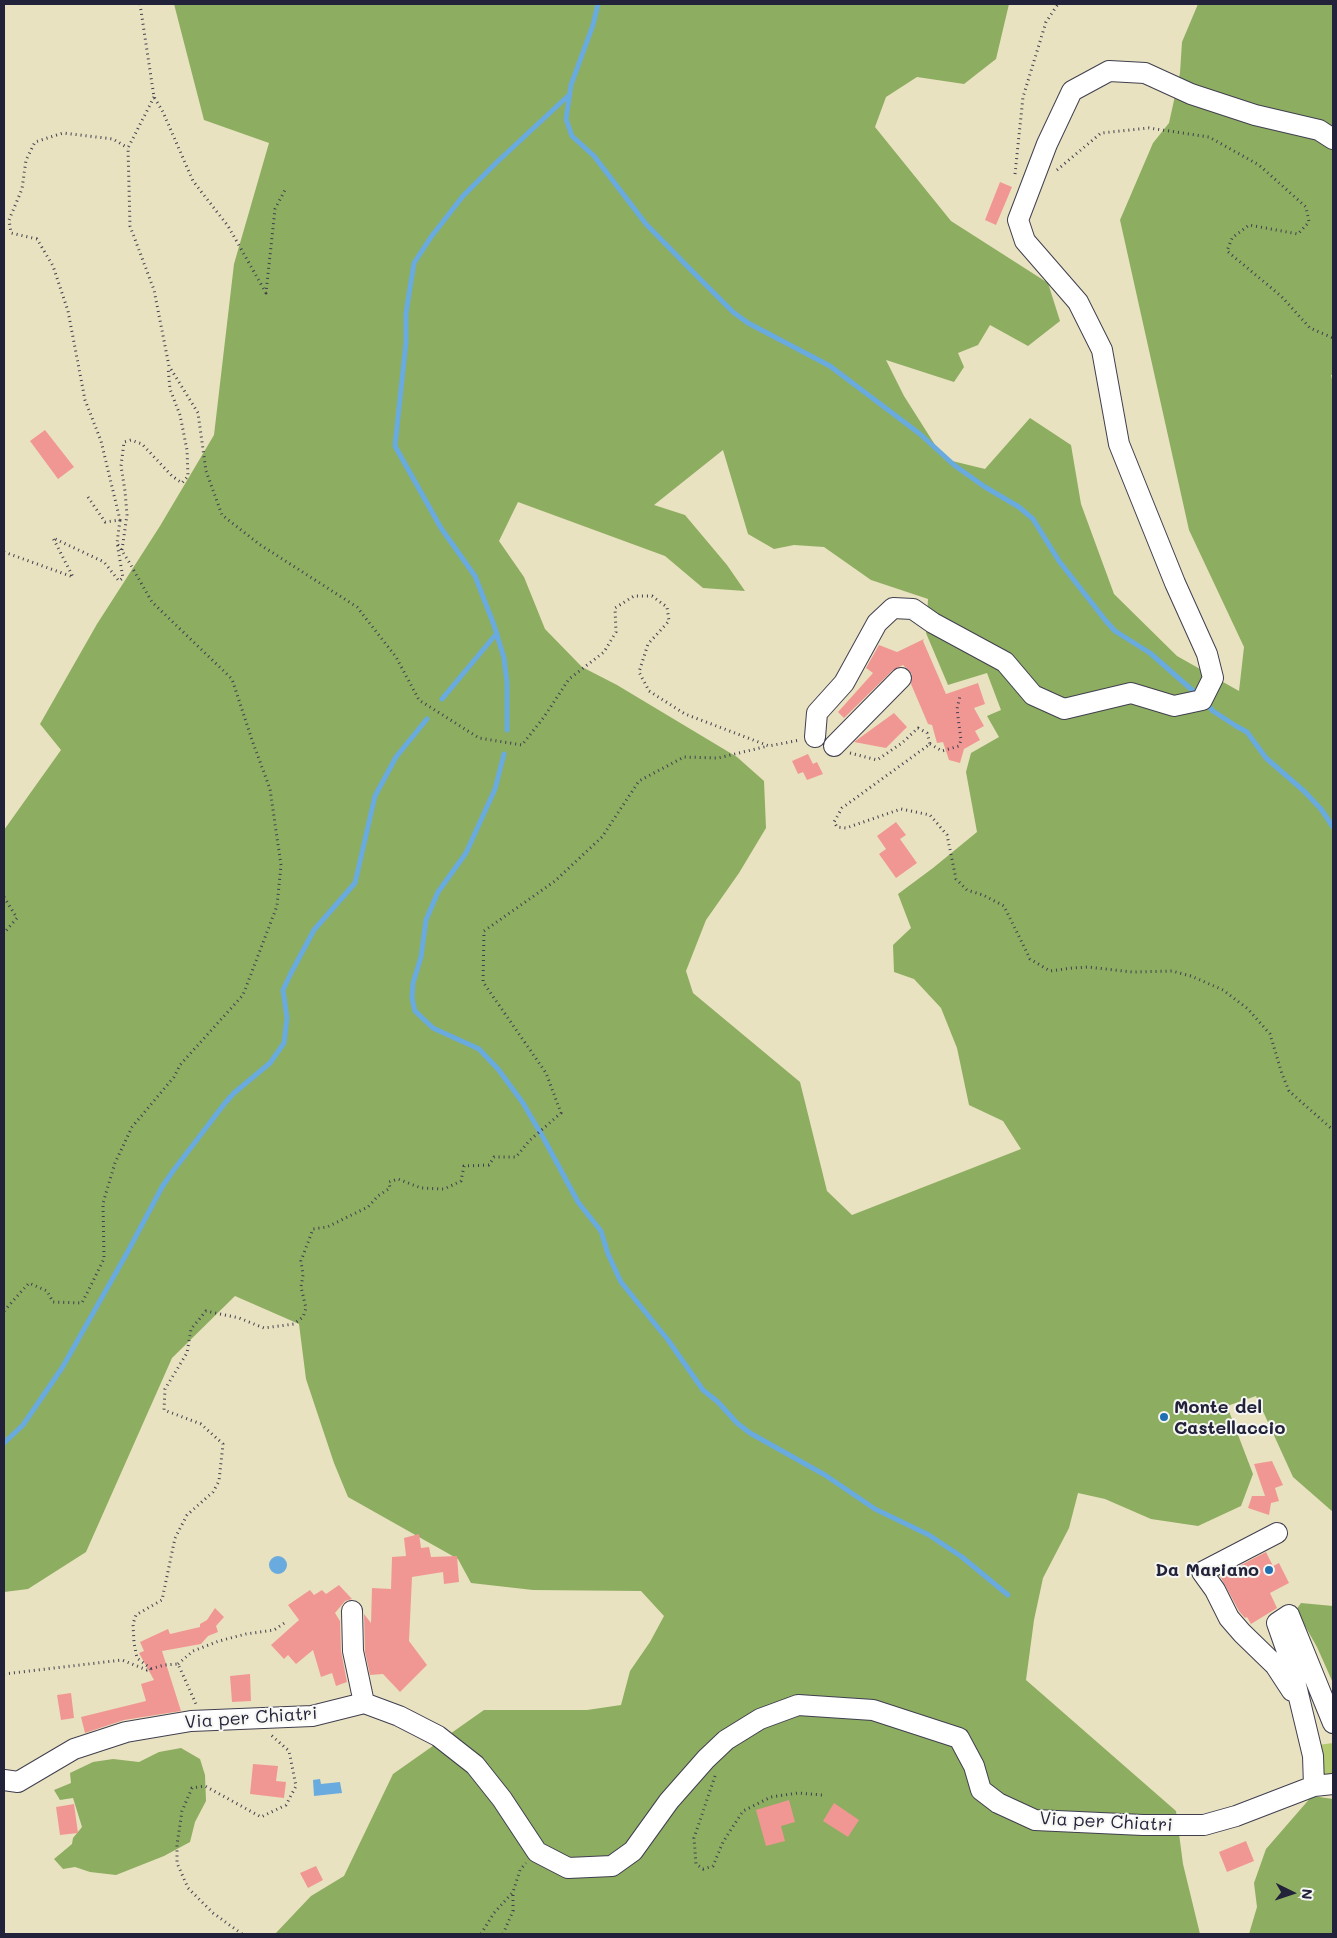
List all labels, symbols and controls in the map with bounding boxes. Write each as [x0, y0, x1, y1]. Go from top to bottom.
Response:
place label: Monte del Castellaccio [1174, 1396, 1286, 1438]
marker: Monte del Castellaccio [1158, 1411, 1170, 1423]
place label: Da Mariano [1155, 1559, 1259, 1581]
marker: Da Mariano [1263, 1564, 1275, 1576]
street label: Via per Chiatri [184, 1703, 318, 1733]
street label: Via per Chiatri [1039, 1808, 1173, 1836]
north arrow [1267, 1868, 1317, 1918]
text: N [1298, 1888, 1317, 1900]

